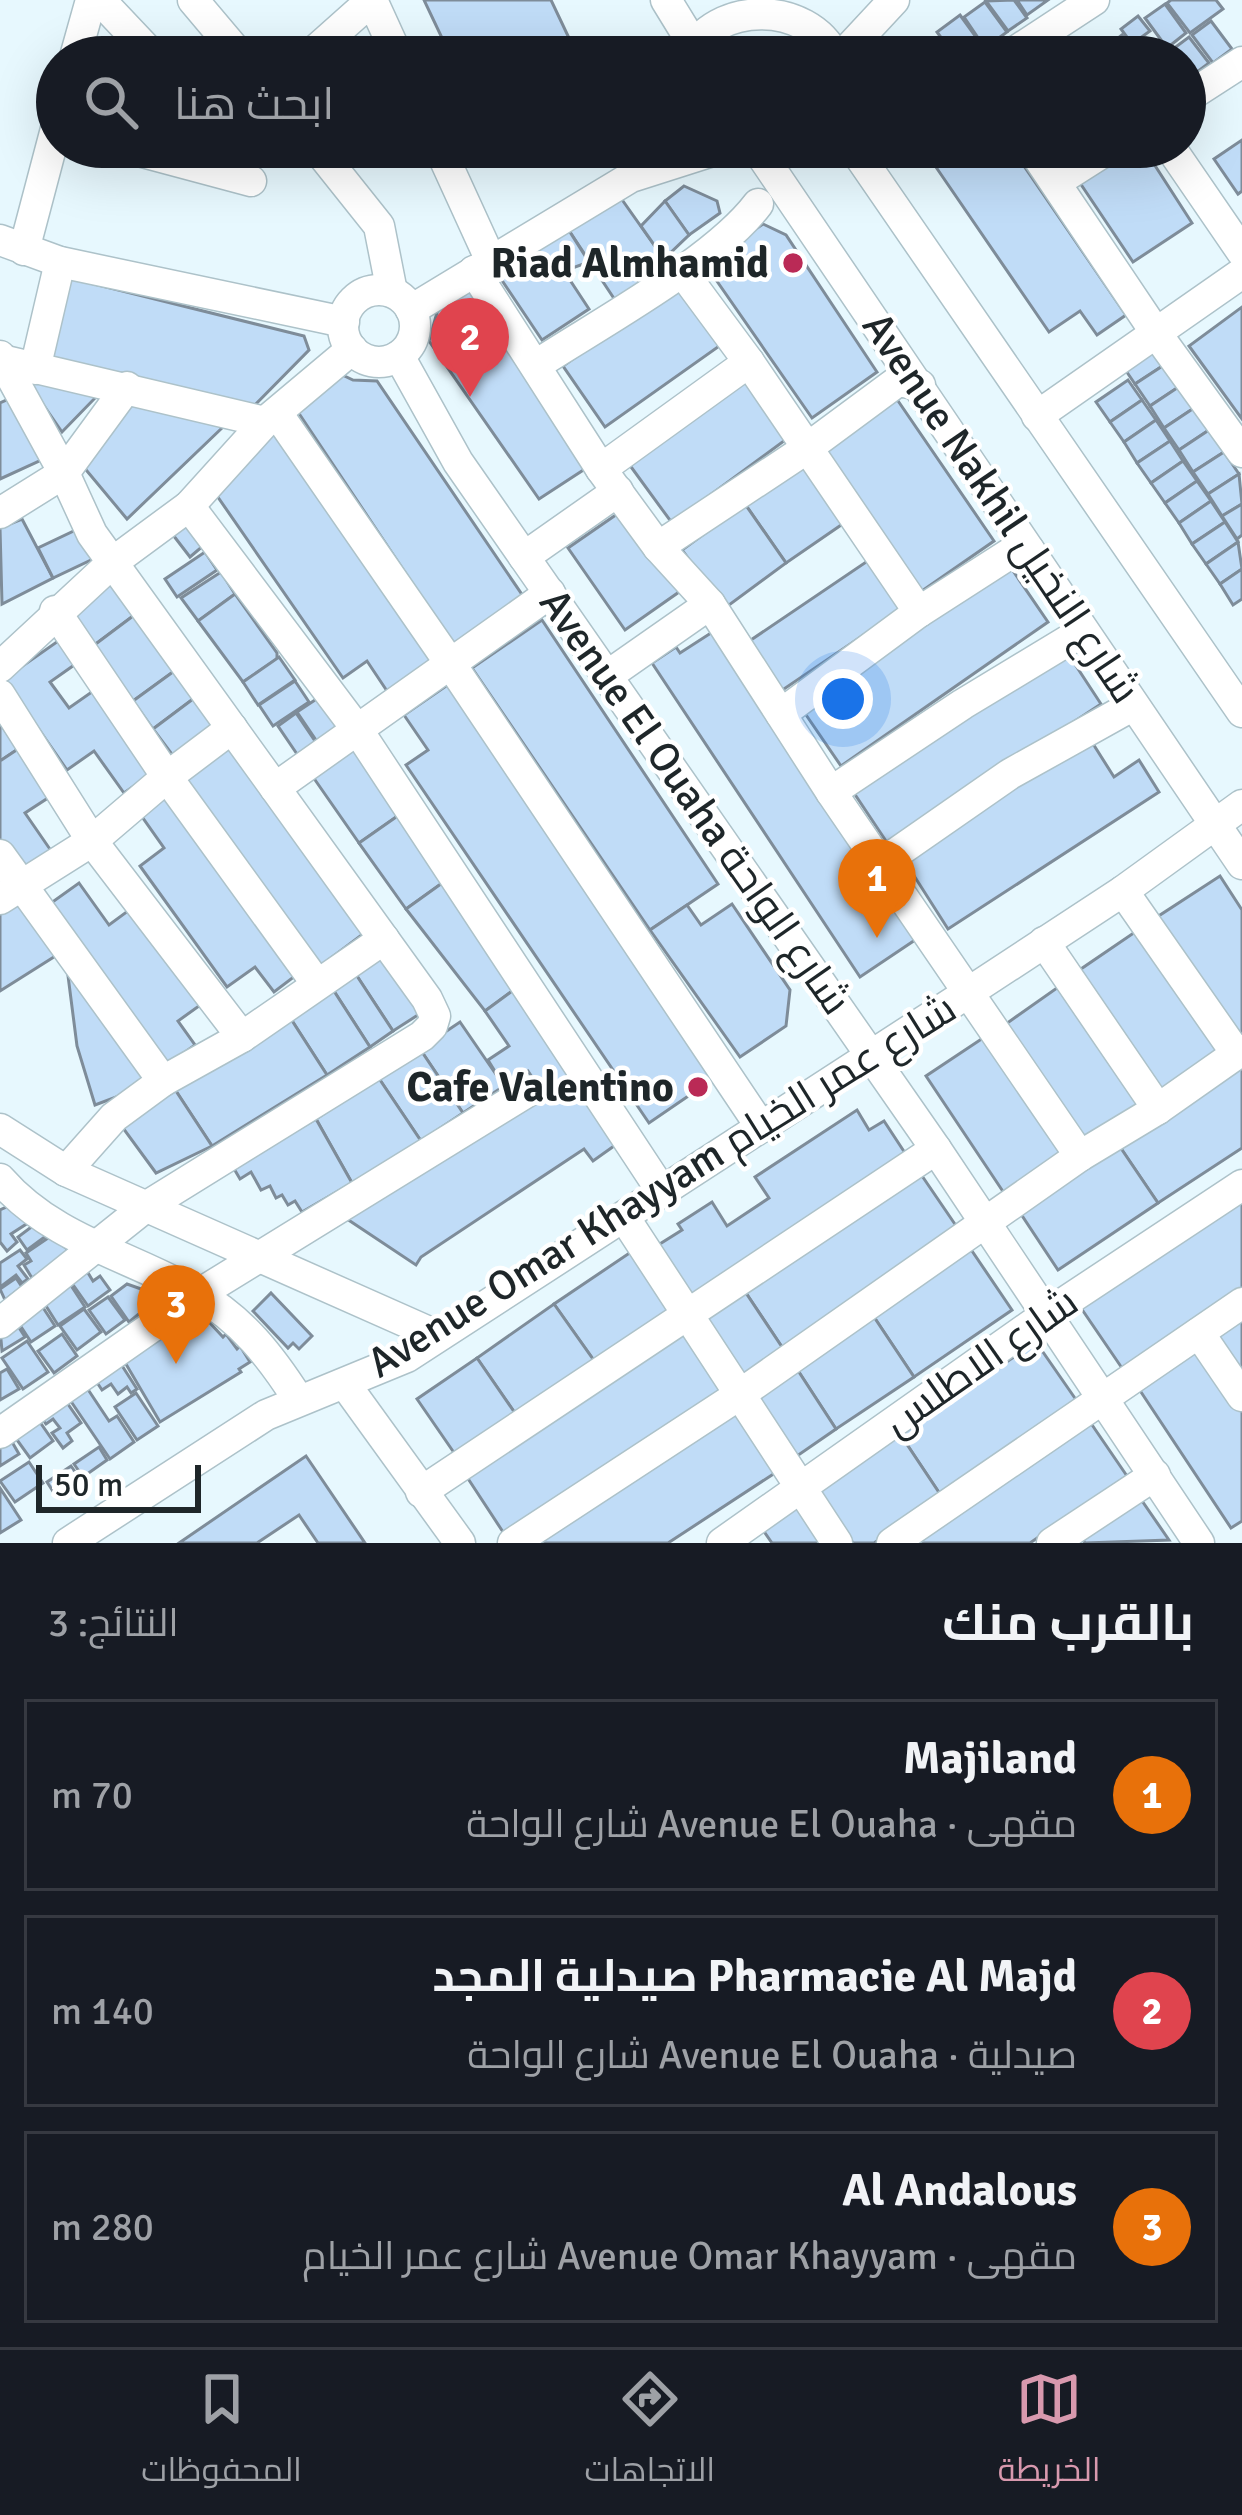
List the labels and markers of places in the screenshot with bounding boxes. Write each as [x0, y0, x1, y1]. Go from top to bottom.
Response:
place label: Riad Almhamid [490, 238, 769, 289]
marker: Riad Almhamid [780, 250, 806, 276]
pin: 2 [431, 298, 509, 397]
pin: 1 [838, 839, 916, 938]
place label: Cafe Valentino [407, 1062, 674, 1113]
marker: Cafe Valentino [685, 1074, 711, 1100]
pin: 3 [137, 1265, 215, 1364]

